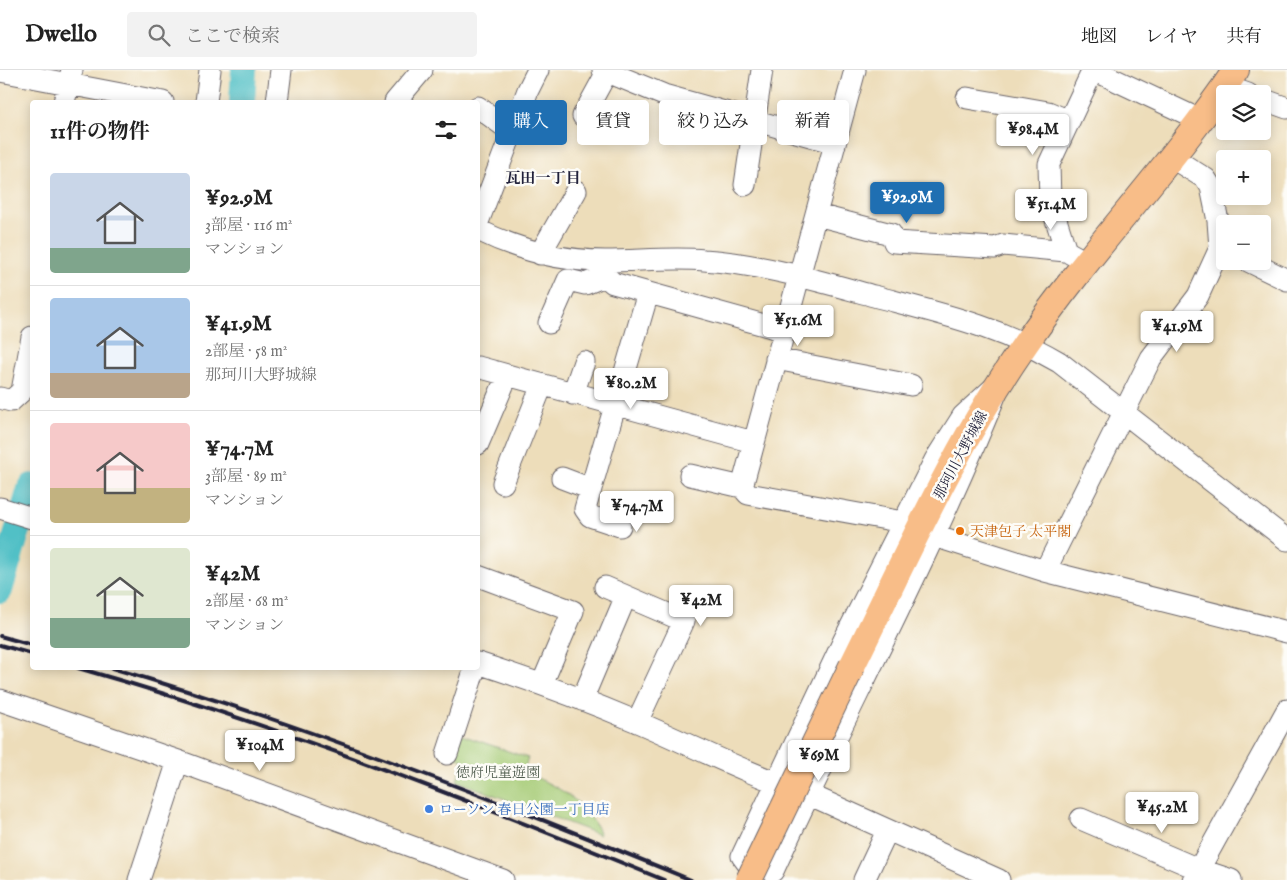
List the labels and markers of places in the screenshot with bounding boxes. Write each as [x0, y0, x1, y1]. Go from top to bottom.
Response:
pin: ¥98.4M [992, 114, 1074, 156]
pin: ¥92.9M [866, 182, 948, 224]
pin: ¥51.4M [1010, 189, 1092, 231]
pin: ¥51.6M [757, 304, 839, 347]
pin: ¥41.9M [1136, 310, 1218, 353]
pin: ¥80.2M [590, 368, 672, 410]
pin: ¥74.7M [596, 490, 678, 533]
place label: 天津包子 太平閣 [970, 523, 1071, 541]
marker: 天津包子 太平閣 [954, 525, 966, 537]
pin: ¥42M [671, 584, 731, 627]
pin: ¥104M [225, 730, 295, 772]
pin: ¥69M [789, 740, 849, 782]
pin: ¥45.2M [1121, 792, 1203, 834]
place label: ローソン 春日公園一丁目店 [439, 801, 610, 819]
marker: ローソン 春日公園一丁目店 [423, 803, 435, 815]

